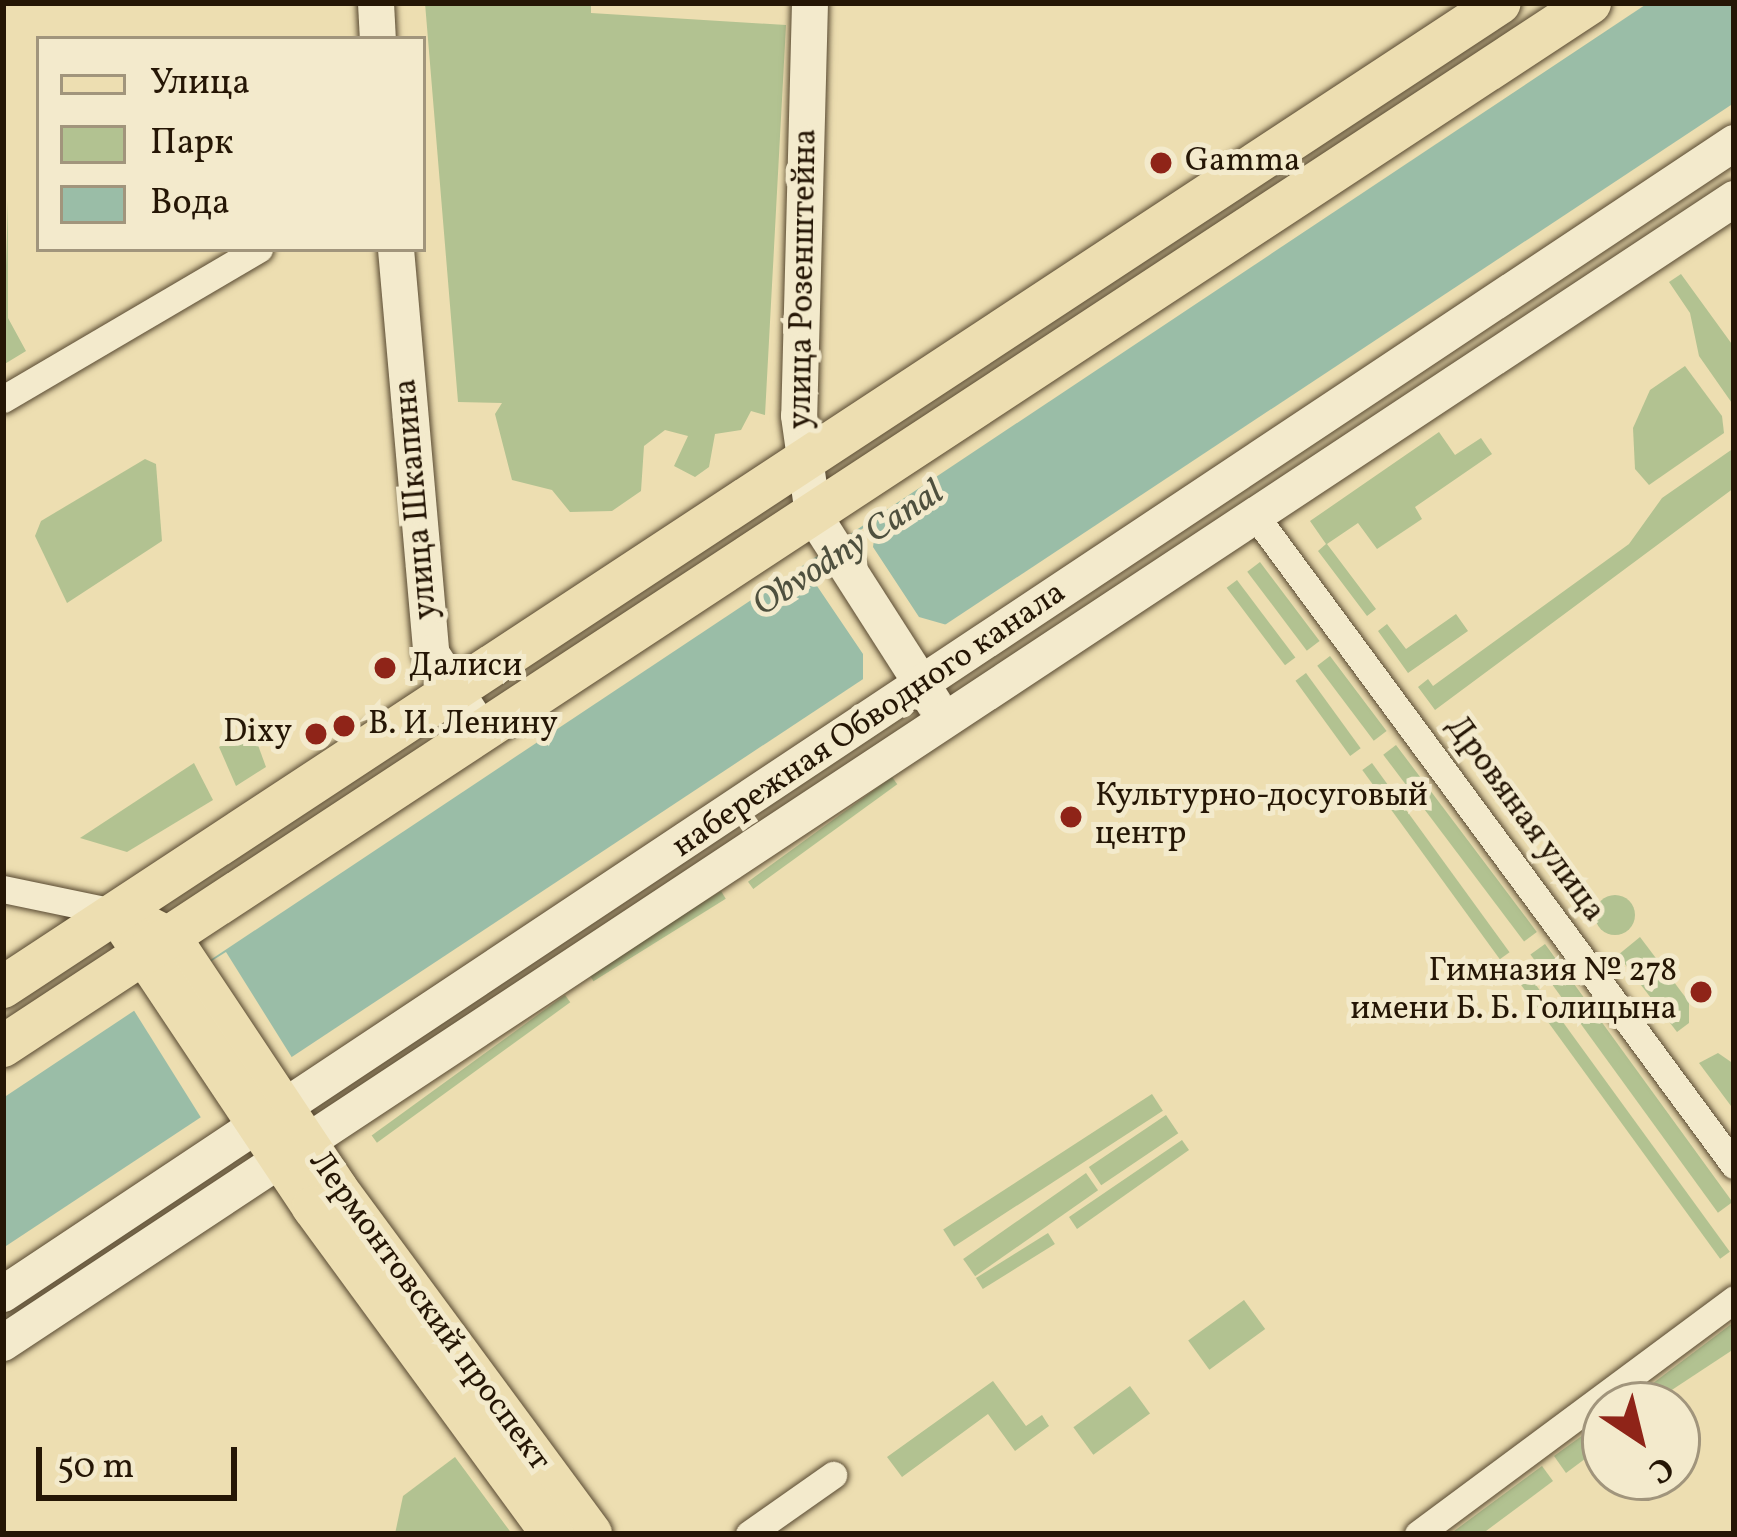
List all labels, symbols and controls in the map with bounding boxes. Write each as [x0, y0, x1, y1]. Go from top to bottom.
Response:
legend [36, 36, 426, 252]
text: Улица [150, 59, 250, 109]
text: Парк [150, 119, 233, 169]
street label: улица Розенштейна [783, 128, 827, 430]
place label: Gamma [1185, 143, 1300, 183]
marker: Gamma [1148, 150, 1174, 176]
text: Вода [150, 179, 230, 229]
street label: улица Шкапина [388, 377, 448, 621]
water label: Obvodny Canal [746, 472, 952, 628]
street label: набережная Обводного канала [666, 574, 1074, 868]
place label: Далиси [409, 648, 522, 688]
marker: Далиси [372, 655, 398, 681]
place label: В. И. Ленину [368, 706, 558, 746]
street label: Дровяная улица [1436, 709, 1612, 931]
marker: В. И. Ленину [331, 713, 357, 739]
place label: Dixy [223, 714, 292, 754]
marker: Dixy [303, 721, 329, 747]
place label: Культурно-досуговый центр [1095, 778, 1428, 856]
marker: Культурно-досуговый центр [1058, 804, 1084, 830]
place label: Гимназия № 278 имени Б. Б. Голицына [1350, 953, 1677, 1031]
marker: Гимназия № 278 имени Б. Б. Голицына [1688, 979, 1714, 1005]
street label: Лермонтовский проспект [299, 1144, 557, 1480]
north arrow [1581, 1381, 1701, 1501]
scale bar [42, 1423, 243, 1497]
text: 50 m [57, 1443, 134, 1493]
text: С [1638, 1443, 1682, 1493]

